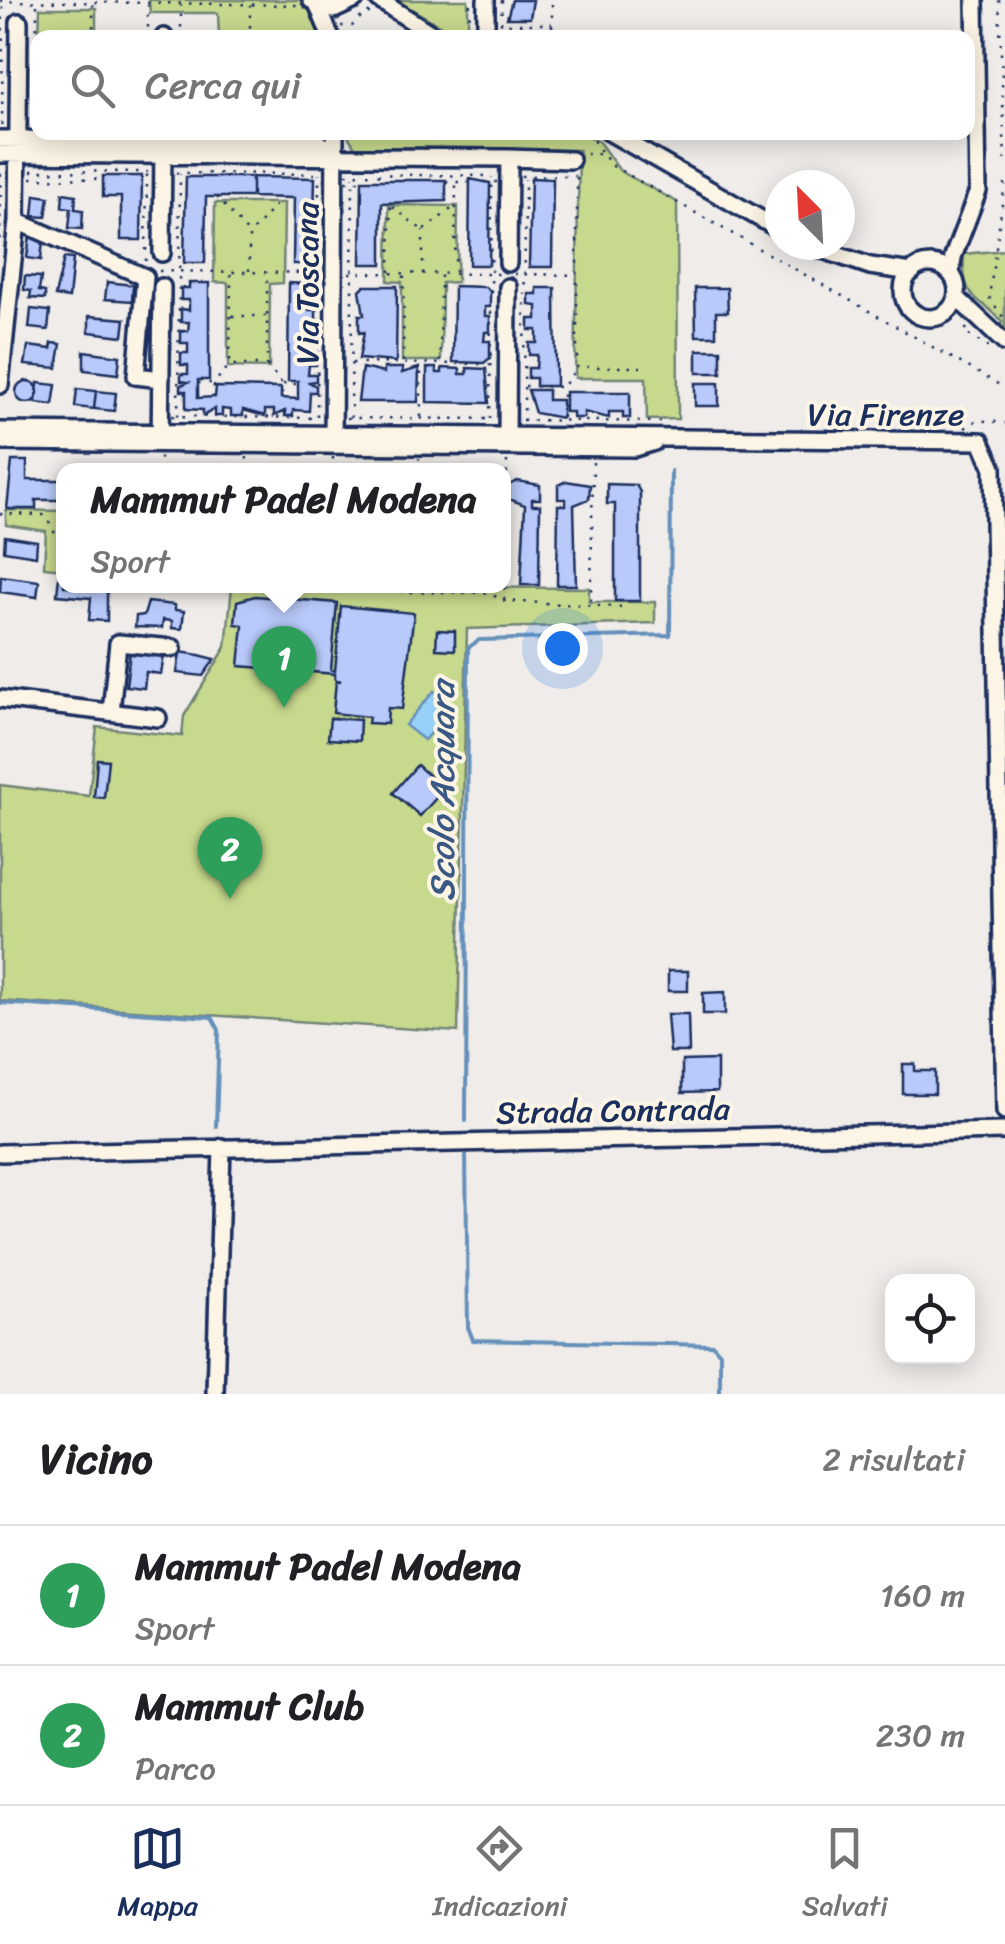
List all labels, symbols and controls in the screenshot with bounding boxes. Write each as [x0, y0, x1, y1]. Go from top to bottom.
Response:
search box [30, 30, 975, 140]
text: Cerca qui [145, 52, 301, 119]
icon: search [65, 58, 120, 113]
north arrow [765, 170, 855, 260]
street label: Via Toscana [279, 201, 336, 364]
street label: Via Firenze [808, 386, 964, 443]
popup [56, 463, 511, 593]
text: Mammut Padel Modena [90, 466, 477, 533]
text: Sport [90, 533, 170, 590]
your location [537, 623, 588, 674]
pin: 1 [252, 626, 316, 708]
water label: Scolo Acquara [411, 677, 473, 901]
pin: 2 [198, 816, 262, 899]
street label: Strada Contrada [496, 1080, 731, 1142]
map controls [885, 1274, 975, 1364]
button: locate [885, 1274, 975, 1364]
text: Vicino [40, 1422, 153, 1496]
text: 2 risultati [822, 1431, 965, 1488]
text: Mammut Padel Modena [135, 1533, 521, 1600]
text: 1 [66, 1567, 79, 1624]
text: 160 m [880, 1567, 965, 1624]
text: Sport [135, 1600, 214, 1657]
text: Mammut Club [135, 1673, 364, 1740]
text: 2 [63, 1707, 82, 1764]
text: 230 m [876, 1707, 965, 1764]
text: Parco [135, 1740, 216, 1797]
tab: Mappa [117, 1821, 198, 1930]
tab: Indicazioni [433, 1821, 567, 1930]
tab: Salvati [802, 1821, 888, 1930]

